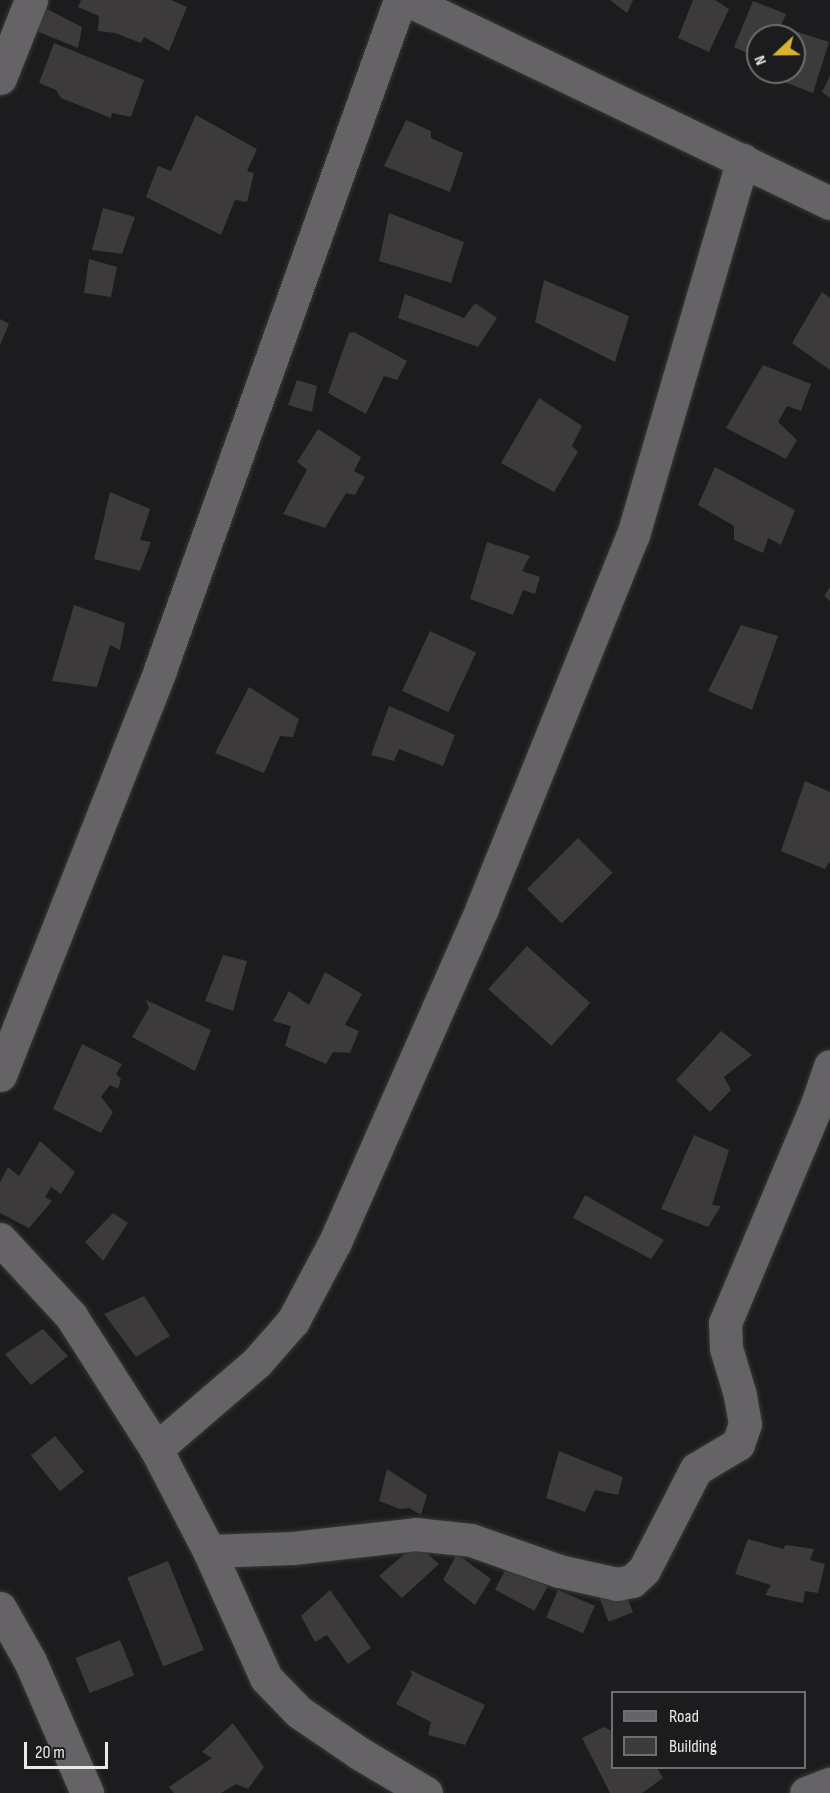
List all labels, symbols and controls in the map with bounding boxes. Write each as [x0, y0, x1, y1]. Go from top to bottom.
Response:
north arrow [746, 24, 806, 84]
text: N [750, 53, 771, 68]
legend [611, 1691, 806, 1769]
text: Road [669, 1706, 699, 1727]
scale bar [27, 1730, 111, 1768]
text: Building [669, 1736, 717, 1757]
text: 20 m [35, 1742, 65, 1763]

